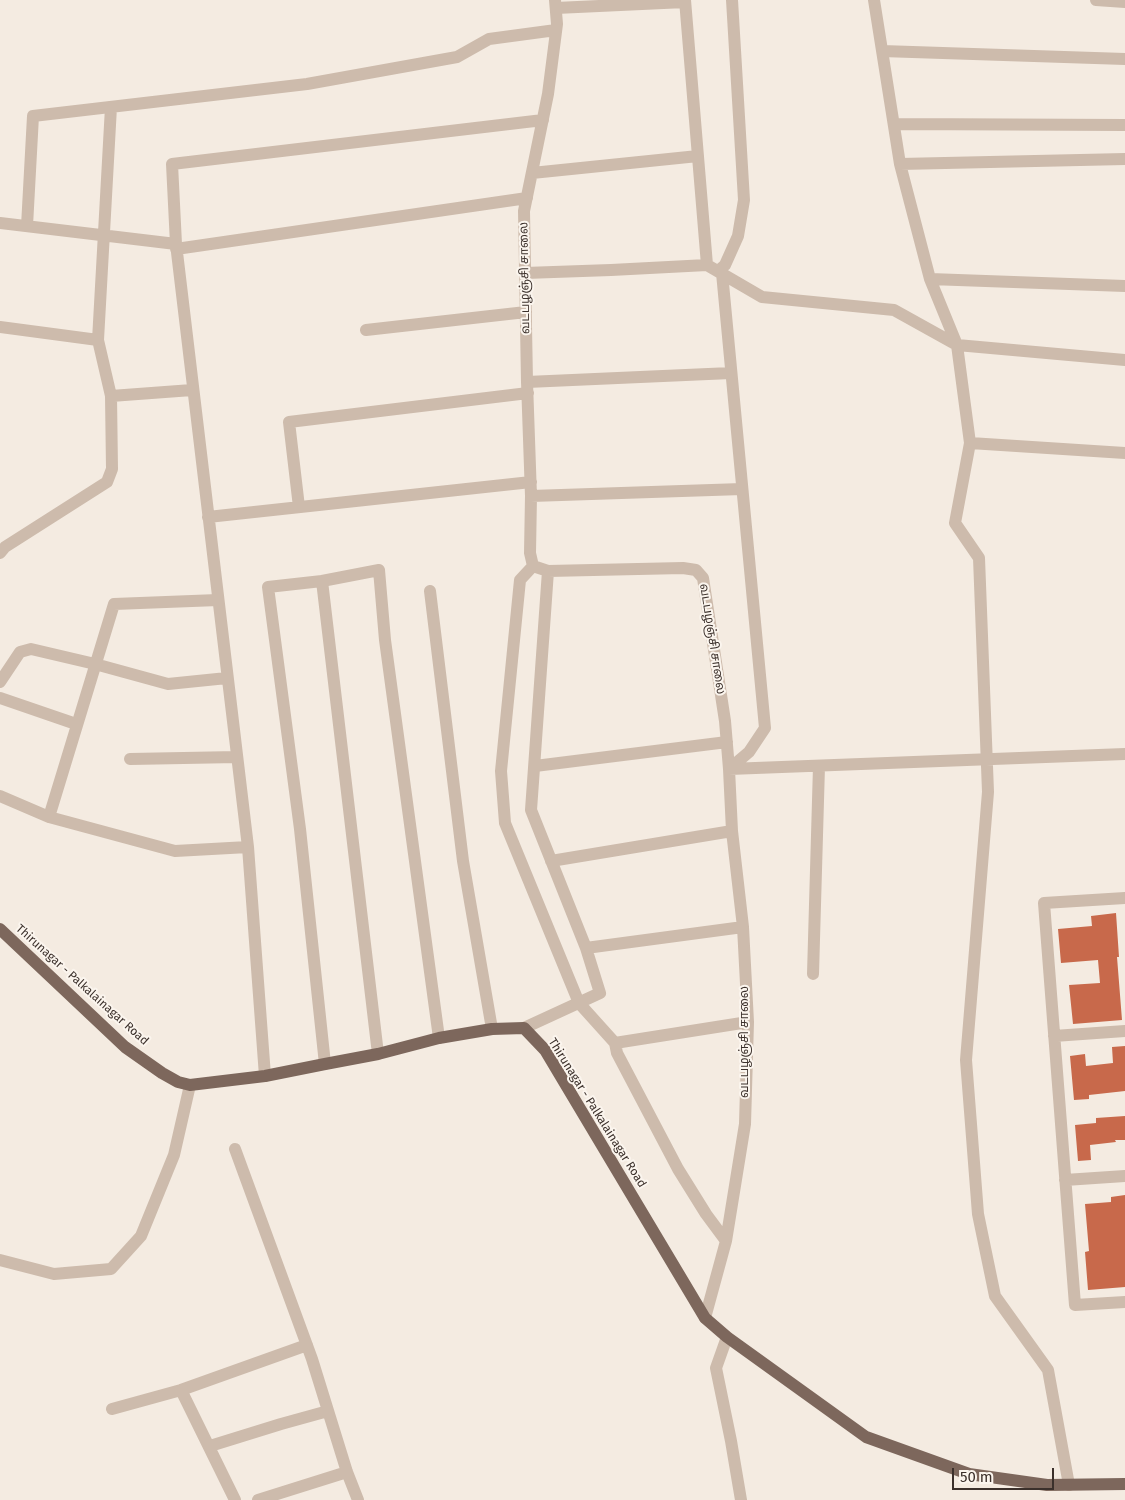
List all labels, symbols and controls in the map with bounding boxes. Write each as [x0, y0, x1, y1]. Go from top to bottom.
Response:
street label: வடபழஞ்சி சாலை [517, 222, 533, 334]
street label: வடபழஞ்சி சாலை [696, 583, 728, 695]
street label: Thirunagar - Palkalainagar Road [13, 922, 151, 1048]
street label: வடபழஞ்சி சாலை [738, 986, 752, 1098]
street label: Thirunagar - Palkalainagar Road [545, 1036, 649, 1190]
scale bar [955, 1458, 1058, 1490]
text: 50 m [960, 1468, 993, 1486]

